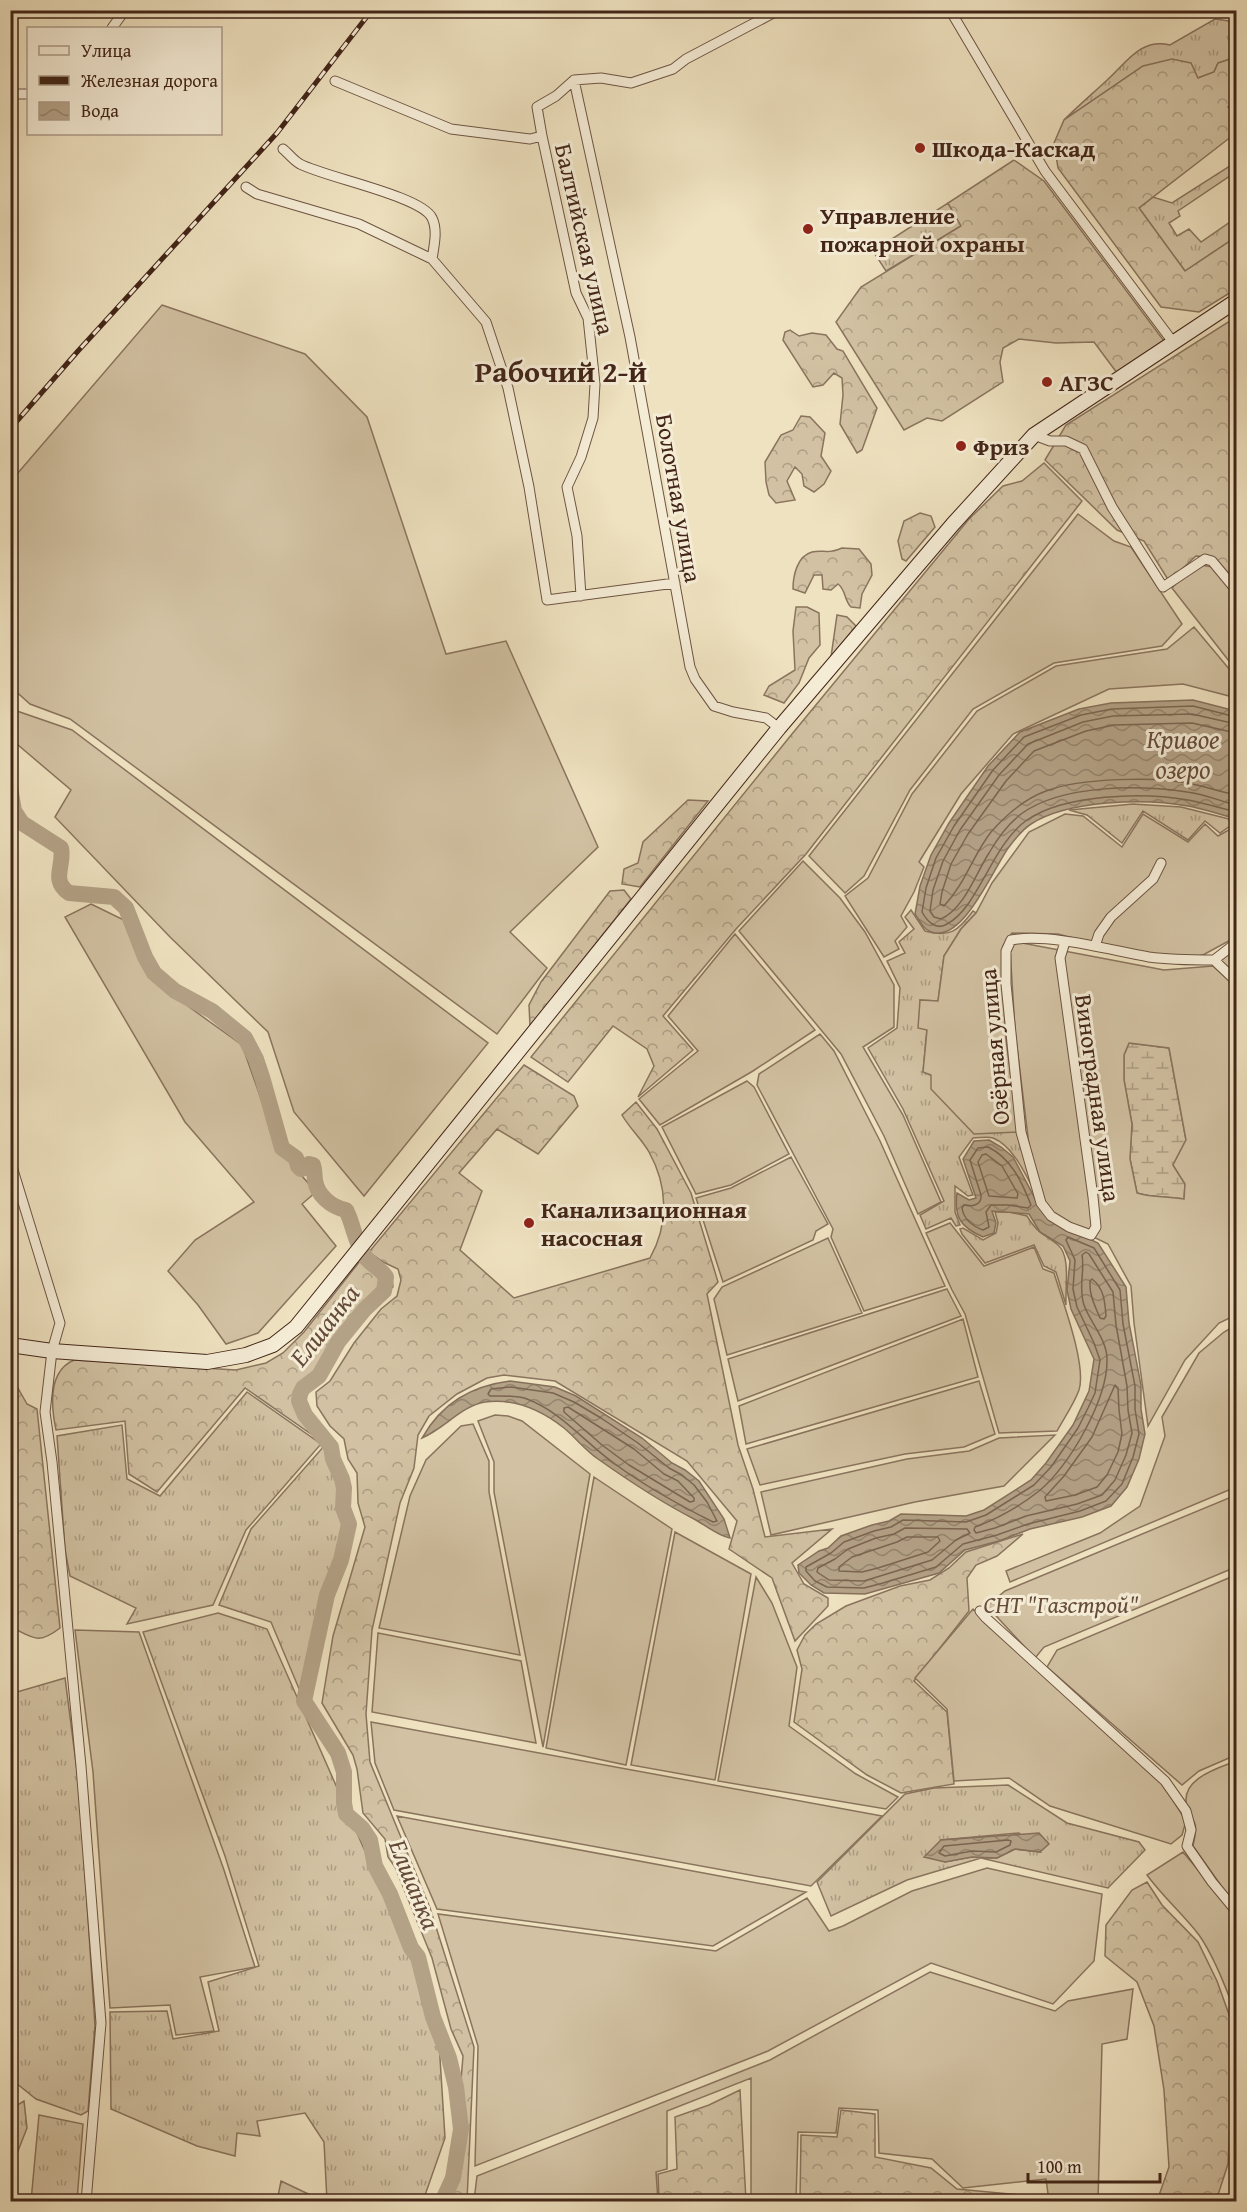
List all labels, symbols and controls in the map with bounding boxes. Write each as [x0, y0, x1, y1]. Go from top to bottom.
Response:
legend [27, 27, 222, 135]
text: Улица [81, 37, 132, 64]
text: Железная дорога [80, 67, 218, 94]
text: Вода [81, 97, 119, 124]
place label: Шкода-Каскад [932, 131, 1096, 166]
street label: Балтийская улица [546, 140, 624, 339]
marker: Шкода-Каскад [913, 141, 927, 155]
place label: Управление пожарной охраны [820, 198, 1025, 261]
marker: Управление пожарной охраны [801, 222, 815, 236]
district label: Рабочий 2‑й [475, 349, 647, 393]
place label: АГЗС [1059, 365, 1114, 400]
marker: АГЗС [1040, 375, 1054, 389]
street label: Болотная улица [647, 411, 711, 586]
place label: Фриз [973, 429, 1030, 464]
marker: Фриз [954, 439, 968, 453]
water label: Кривое озеро [1146, 719, 1220, 788]
street label: Озёрная улица [970, 967, 1018, 1127]
street label: Виноградная улица [1066, 992, 1130, 1205]
place label: Канализационная насосная [541, 1192, 747, 1255]
marker: Канализационная насосная [522, 1216, 536, 1230]
water label: Елшанка [279, 1276, 369, 1375]
park label: СНТ "Газстрой" [983, 1587, 1139, 1622]
water label: Елшанка [379, 1832, 451, 1935]
scale bar [1028, 2146, 1160, 2184]
text: 100 m [1037, 2153, 1082, 2180]

